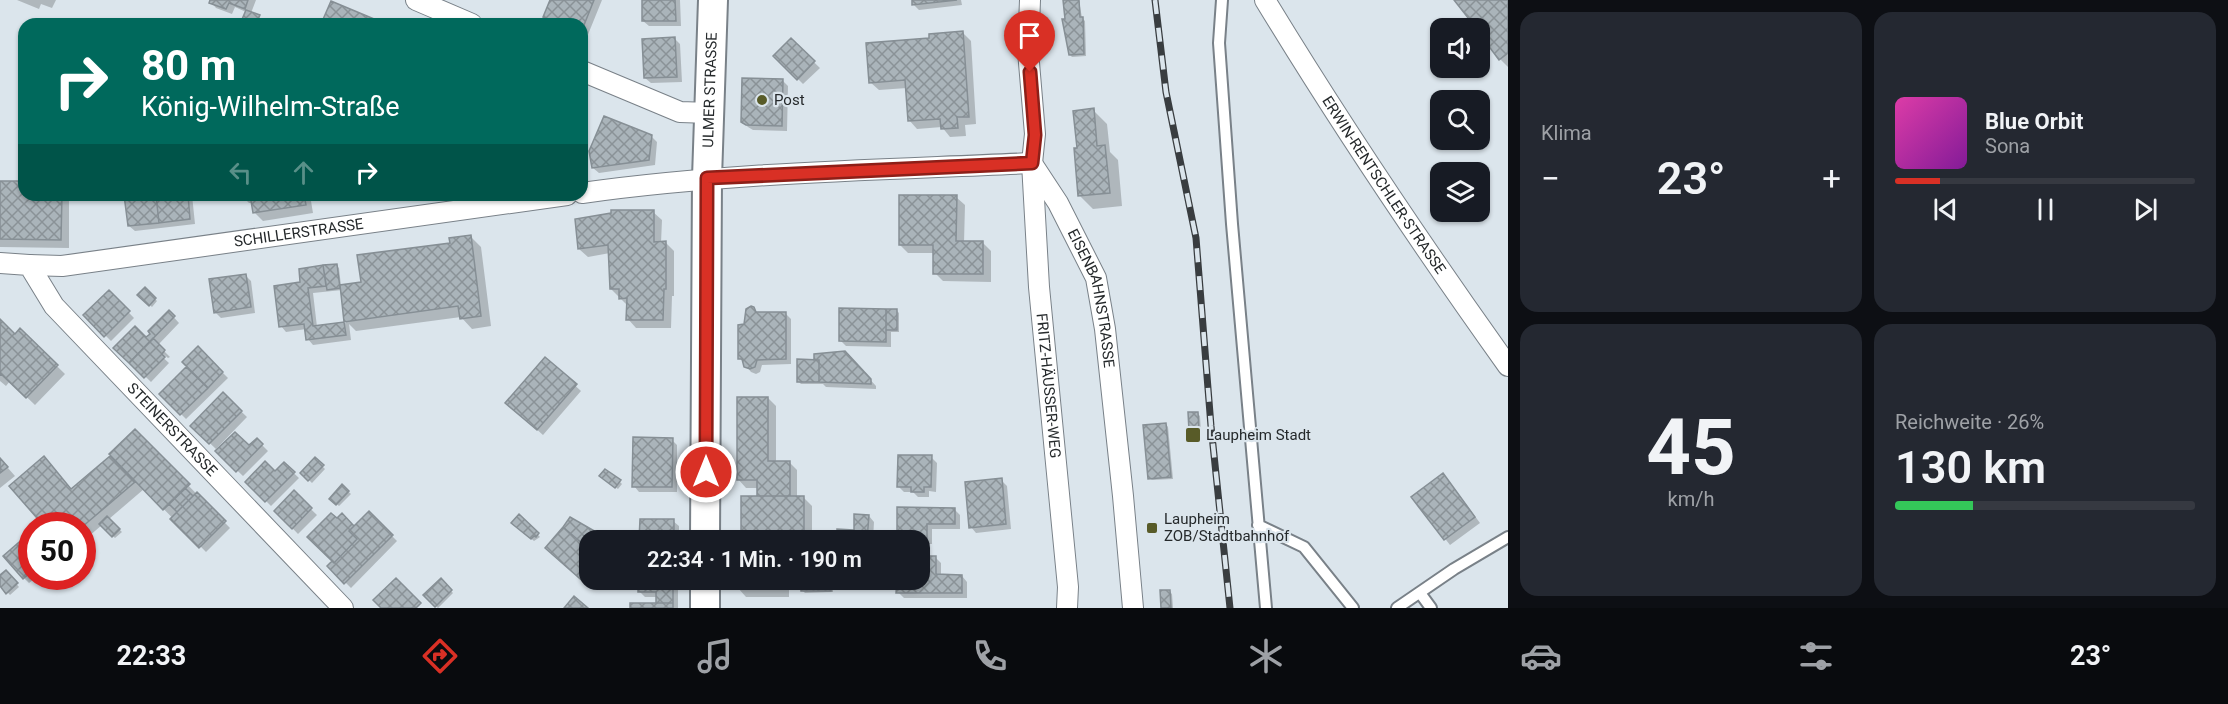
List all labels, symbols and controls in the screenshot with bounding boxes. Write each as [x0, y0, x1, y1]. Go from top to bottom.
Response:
pin [1004, 10, 1055, 72]
map controls [1430, 18, 1490, 222]
button: sound [1430, 18, 1490, 78]
icon: arrive [1013, 19, 1046, 52]
street label: ULMER STRASSE [699, 31, 721, 148]
text: 80 m [141, 41, 236, 90]
icon: right [42, 42, 120, 120]
button: search [1430, 90, 1490, 150]
text: König-Wilhelm-Straße [141, 91, 400, 123]
place label: Post [774, 91, 805, 109]
marker: Post [755, 93, 769, 107]
street label: ERWIN-RENTSCHLER-STRASSE [1318, 93, 1450, 278]
text: Blue Orbit [1985, 109, 2083, 134]
text: Klima [1541, 121, 1592, 145]
text: Sona [1985, 134, 2030, 158]
text: 23° [1657, 152, 1725, 205]
icon: left [224, 156, 257, 189]
icon: ahead [287, 156, 320, 189]
icon: right [350, 156, 383, 189]
text: − [1541, 159, 1560, 198]
text: + [1822, 159, 1841, 198]
button: layers [1430, 162, 1490, 222]
icon: previous [1929, 193, 1962, 226]
icon: pause [2029, 193, 2062, 226]
icon: next [2129, 193, 2162, 226]
street label: SCHILLERSTRASSE [233, 215, 365, 251]
street label: EISENBAHNSTRASSE [1064, 226, 1118, 369]
street label: FRITZ-HÄUSSER-WEG [1033, 313, 1065, 459]
street label: STEINERSTRASSE [123, 379, 221, 480]
text: 45 [1646, 402, 1736, 493]
text: Reichweite · 26% [1895, 410, 2044, 434]
marker: Laupheim Stadt [1184, 426, 1202, 444]
place label: Laupheim Stadt [1206, 426, 1311, 444]
position arrow [674, 440, 738, 504]
text: 130 km [1895, 441, 2046, 494]
text: km/h [1668, 487, 1714, 511]
place label: Laupheim ZOB/Stadtbahnhof [1164, 510, 1290, 545]
speed limit sign: 50 [18, 512, 96, 590]
marker: Laupheim ZOB/Stadtbahnhof [1145, 521, 1159, 535]
text: 22:34 · 1 Min. · 190 m [647, 547, 862, 572]
icon: directions [419, 635, 461, 677]
icon: music [694, 635, 736, 677]
icon: phone [969, 635, 1011, 677]
icon: climate [1245, 635, 1287, 677]
icon: car [1520, 635, 1562, 677]
icon: filters [1795, 635, 1837, 677]
text: 22:33 [117, 640, 186, 672]
text: 23° [2070, 640, 2111, 672]

